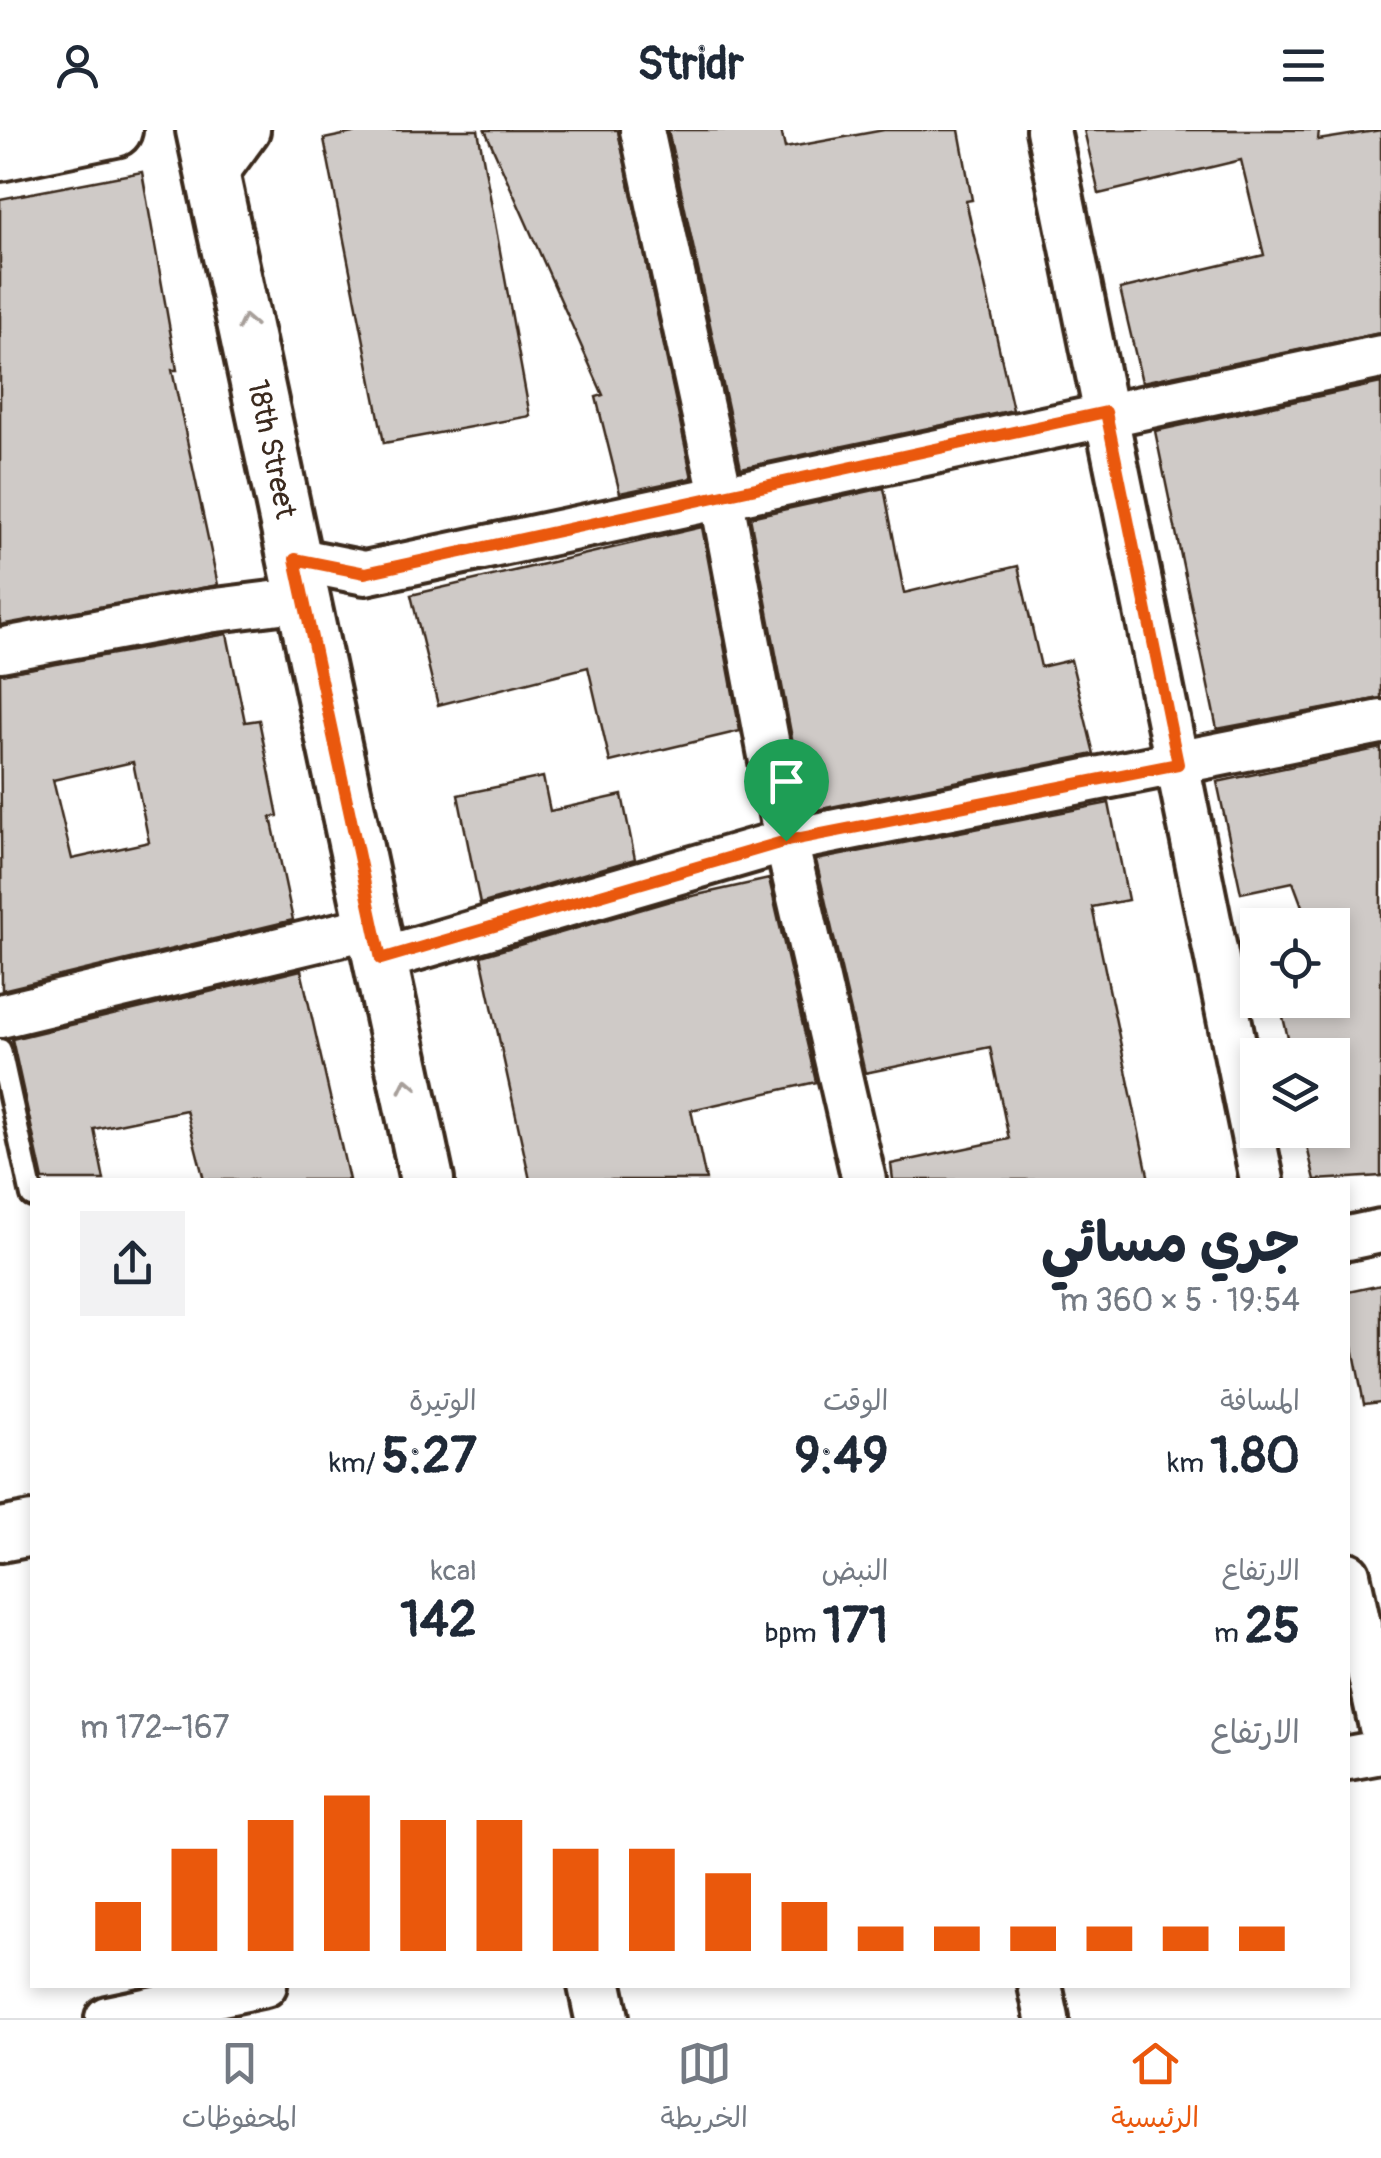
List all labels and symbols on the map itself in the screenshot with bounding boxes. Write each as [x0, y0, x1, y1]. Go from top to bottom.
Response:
one-way arrow [236, 313, 257, 330]
street label: 18th Street [239, 376, 304, 523]
pin [744, 739, 829, 842]
one-way arrow [398, 1076, 419, 1093]

